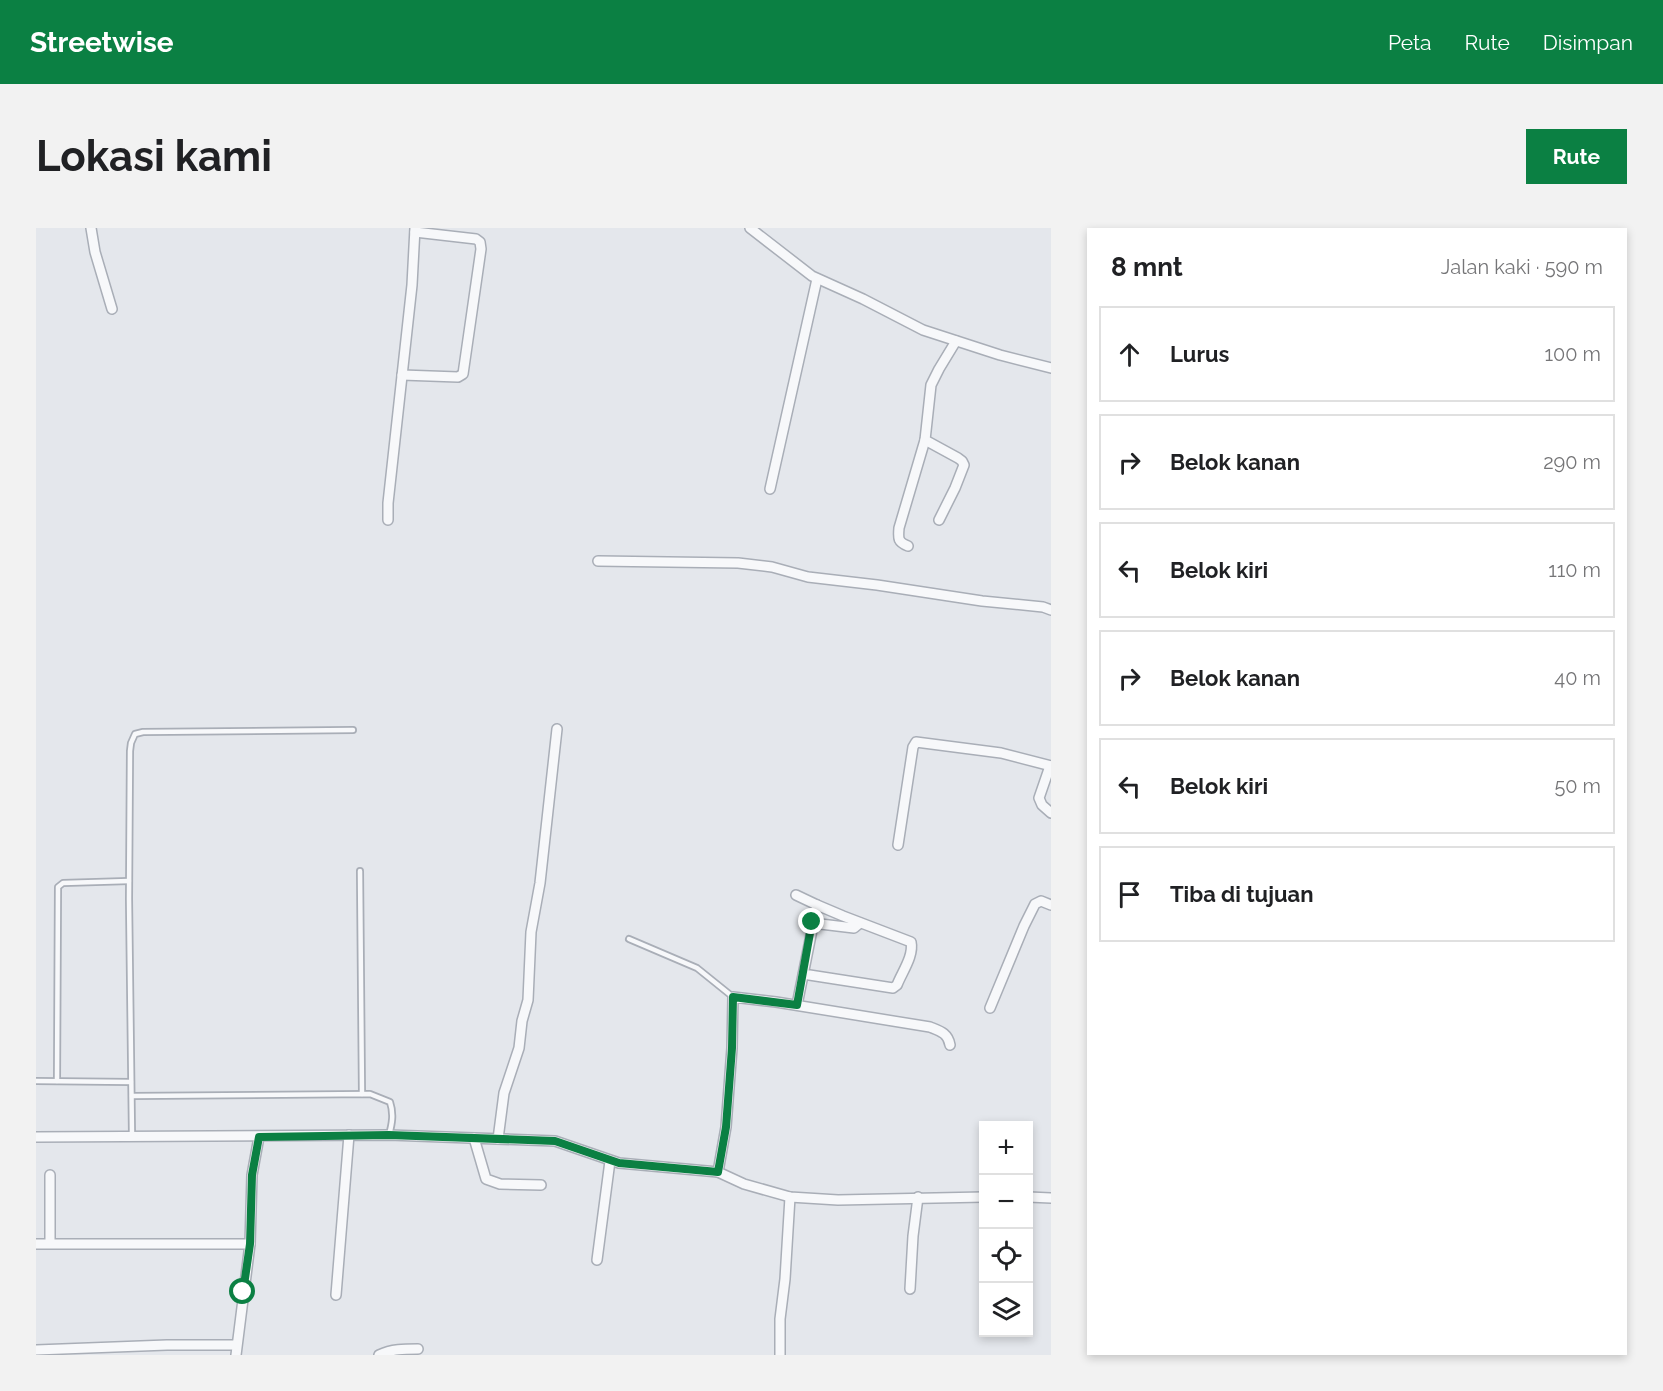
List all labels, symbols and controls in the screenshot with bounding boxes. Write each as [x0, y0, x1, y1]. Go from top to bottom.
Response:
text: Streetwise [30, 26, 174, 59]
text: Peta [1388, 30, 1432, 55]
text: Rute [1465, 30, 1510, 55]
text: Disimpan [1543, 30, 1633, 55]
button: Rute [1526, 129, 1627, 184]
text: Lokasi kami [36, 132, 272, 181]
text: 8 mnt [1111, 252, 1183, 282]
text: Jalan kaki · 590 m [1441, 255, 1603, 279]
icon: ahead [1113, 338, 1146, 371]
text: Lurus [1170, 341, 1229, 367]
text: 100 m [1544, 342, 1601, 366]
icon: right [1113, 446, 1146, 479]
text: Belok kanan [1170, 449, 1300, 475]
text: 290 m [1543, 450, 1601, 474]
icon: left [1113, 554, 1146, 587]
text: Belok kiri [1170, 557, 1268, 583]
text: 110 m [1548, 558, 1601, 582]
icon: right [1113, 662, 1146, 695]
text: Belok kanan [1170, 665, 1300, 691]
text: 40 m [1554, 666, 1601, 690]
icon: left [1113, 770, 1146, 803]
text: Belok kiri [1170, 773, 1268, 799]
text: 50 m [1554, 774, 1601, 798]
icon: arrive [1113, 878, 1146, 911]
text: Tiba di tujuan [1170, 881, 1313, 907]
route end [798, 908, 824, 934]
map controls [979, 1121, 1033, 1337]
button: + [979, 1121, 1033, 1175]
button: − [979, 1175, 1033, 1229]
button: locate [979, 1229, 1033, 1283]
route start [229, 1278, 255, 1304]
button: layers [979, 1283, 1033, 1337]

